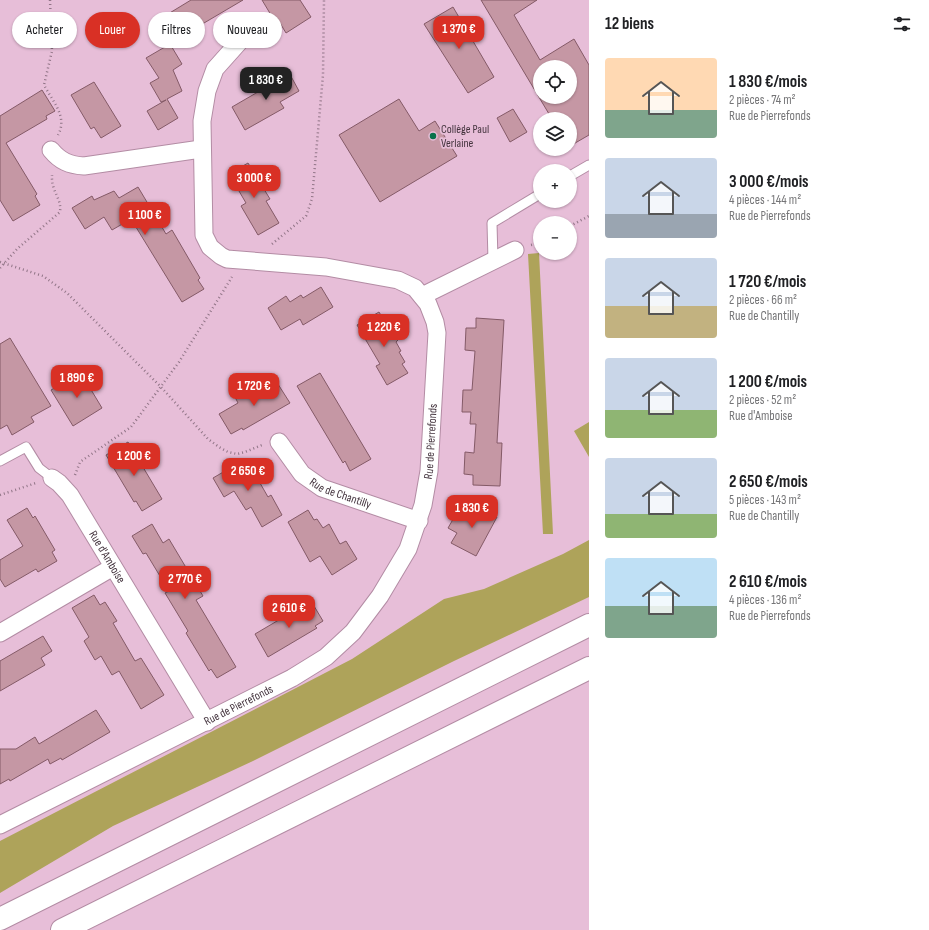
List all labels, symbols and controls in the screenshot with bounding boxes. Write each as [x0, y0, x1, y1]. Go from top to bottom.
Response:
chip: Acheter [12, 12, 77, 48]
chip: Louer [85, 12, 140, 48]
chip: Filtres [148, 12, 205, 48]
chip: Nouveau [213, 12, 282, 48]
icon: filters [891, 13, 913, 35]
text: 12 biens [605, 14, 654, 34]
pin: 1 370 € [422, 16, 496, 50]
text: 1 370 € [442, 21, 476, 37]
map controls [533, 60, 577, 260]
button: locate [533, 60, 577, 104]
pin: 1 830 € [229, 67, 303, 101]
text: 1 830 € [249, 72, 283, 88]
text: 1 830 €/mois [729, 72, 807, 92]
icon: home [637, 74, 685, 122]
text: 2 pièces · 74 m² [729, 92, 796, 108]
text: Rue de Pierrefonds [729, 108, 811, 124]
button: layers [533, 112, 577, 156]
place label: Collège Paul Verlaine [441, 122, 489, 151]
marker: Collège Paul Verlaine [428, 131, 438, 141]
button: + [533, 164, 577, 208]
pin: 3 000 € [217, 165, 291, 199]
text: 3 000 € [236, 170, 272, 186]
text: 3 000 €/mois [729, 172, 809, 192]
icon: home [637, 174, 685, 222]
text: 4 pièces · 144 m² [729, 192, 801, 208]
pin: 1 100 € [108, 202, 182, 236]
text: 1 100 € [128, 207, 162, 223]
text: Rue de Pierrefonds [729, 208, 811, 224]
button: − [533, 216, 577, 260]
text: 1 720 €/mois [729, 272, 806, 292]
icon: home [637, 274, 685, 322]
text: 2 pièces · 66 m² [729, 292, 797, 308]
text: Rue de Chantilly [729, 308, 799, 324]
pin: 1 220 € [347, 314, 421, 348]
text: 1 220 € [367, 319, 401, 335]
pin: 1 890 € [40, 365, 114, 399]
text: 1 890 € [60, 370, 94, 386]
text: 1 200 €/mois [729, 372, 807, 392]
pin: 1 720 € [217, 373, 291, 407]
icon: home [637, 374, 685, 422]
text: 1 720 € [237, 378, 271, 394]
text: 2 pièces · 52 m² [729, 392, 796, 408]
street label: Rue de Pierrefonds [420, 403, 440, 480]
text: Rue d'Amboise [729, 408, 792, 424]
pin: 1 200 € [97, 443, 171, 477]
text: 1 200 € [117, 448, 151, 464]
pin: 2 650 € [211, 458, 285, 492]
text: 2 650 € [231, 463, 265, 479]
text: 2 650 €/mois [729, 472, 808, 492]
street label: Rue de Chantilly [307, 474, 374, 512]
icon: home [637, 474, 685, 522]
text: 5 pièces · 143 m² [729, 492, 801, 508]
pin: 1 830 € [435, 495, 509, 529]
text: 1 830 € [455, 500, 489, 516]
text: Rue de Chantilly [729, 508, 799, 524]
street label: Rue d'Amboise [86, 528, 129, 586]
pin: 2 770 € [148, 566, 222, 600]
text: 2 770 € [168, 571, 202, 587]
text: 2 610 €/mois [729, 572, 807, 592]
icon: home [637, 574, 685, 622]
text: 4 pièces · 136 m² [729, 592, 801, 608]
pin: 2 610 € [252, 595, 326, 629]
text: 2 610 € [272, 600, 306, 616]
text: Rue de Pierrefonds [729, 608, 811, 624]
street label: Rue de Pierrefonds [201, 681, 276, 729]

